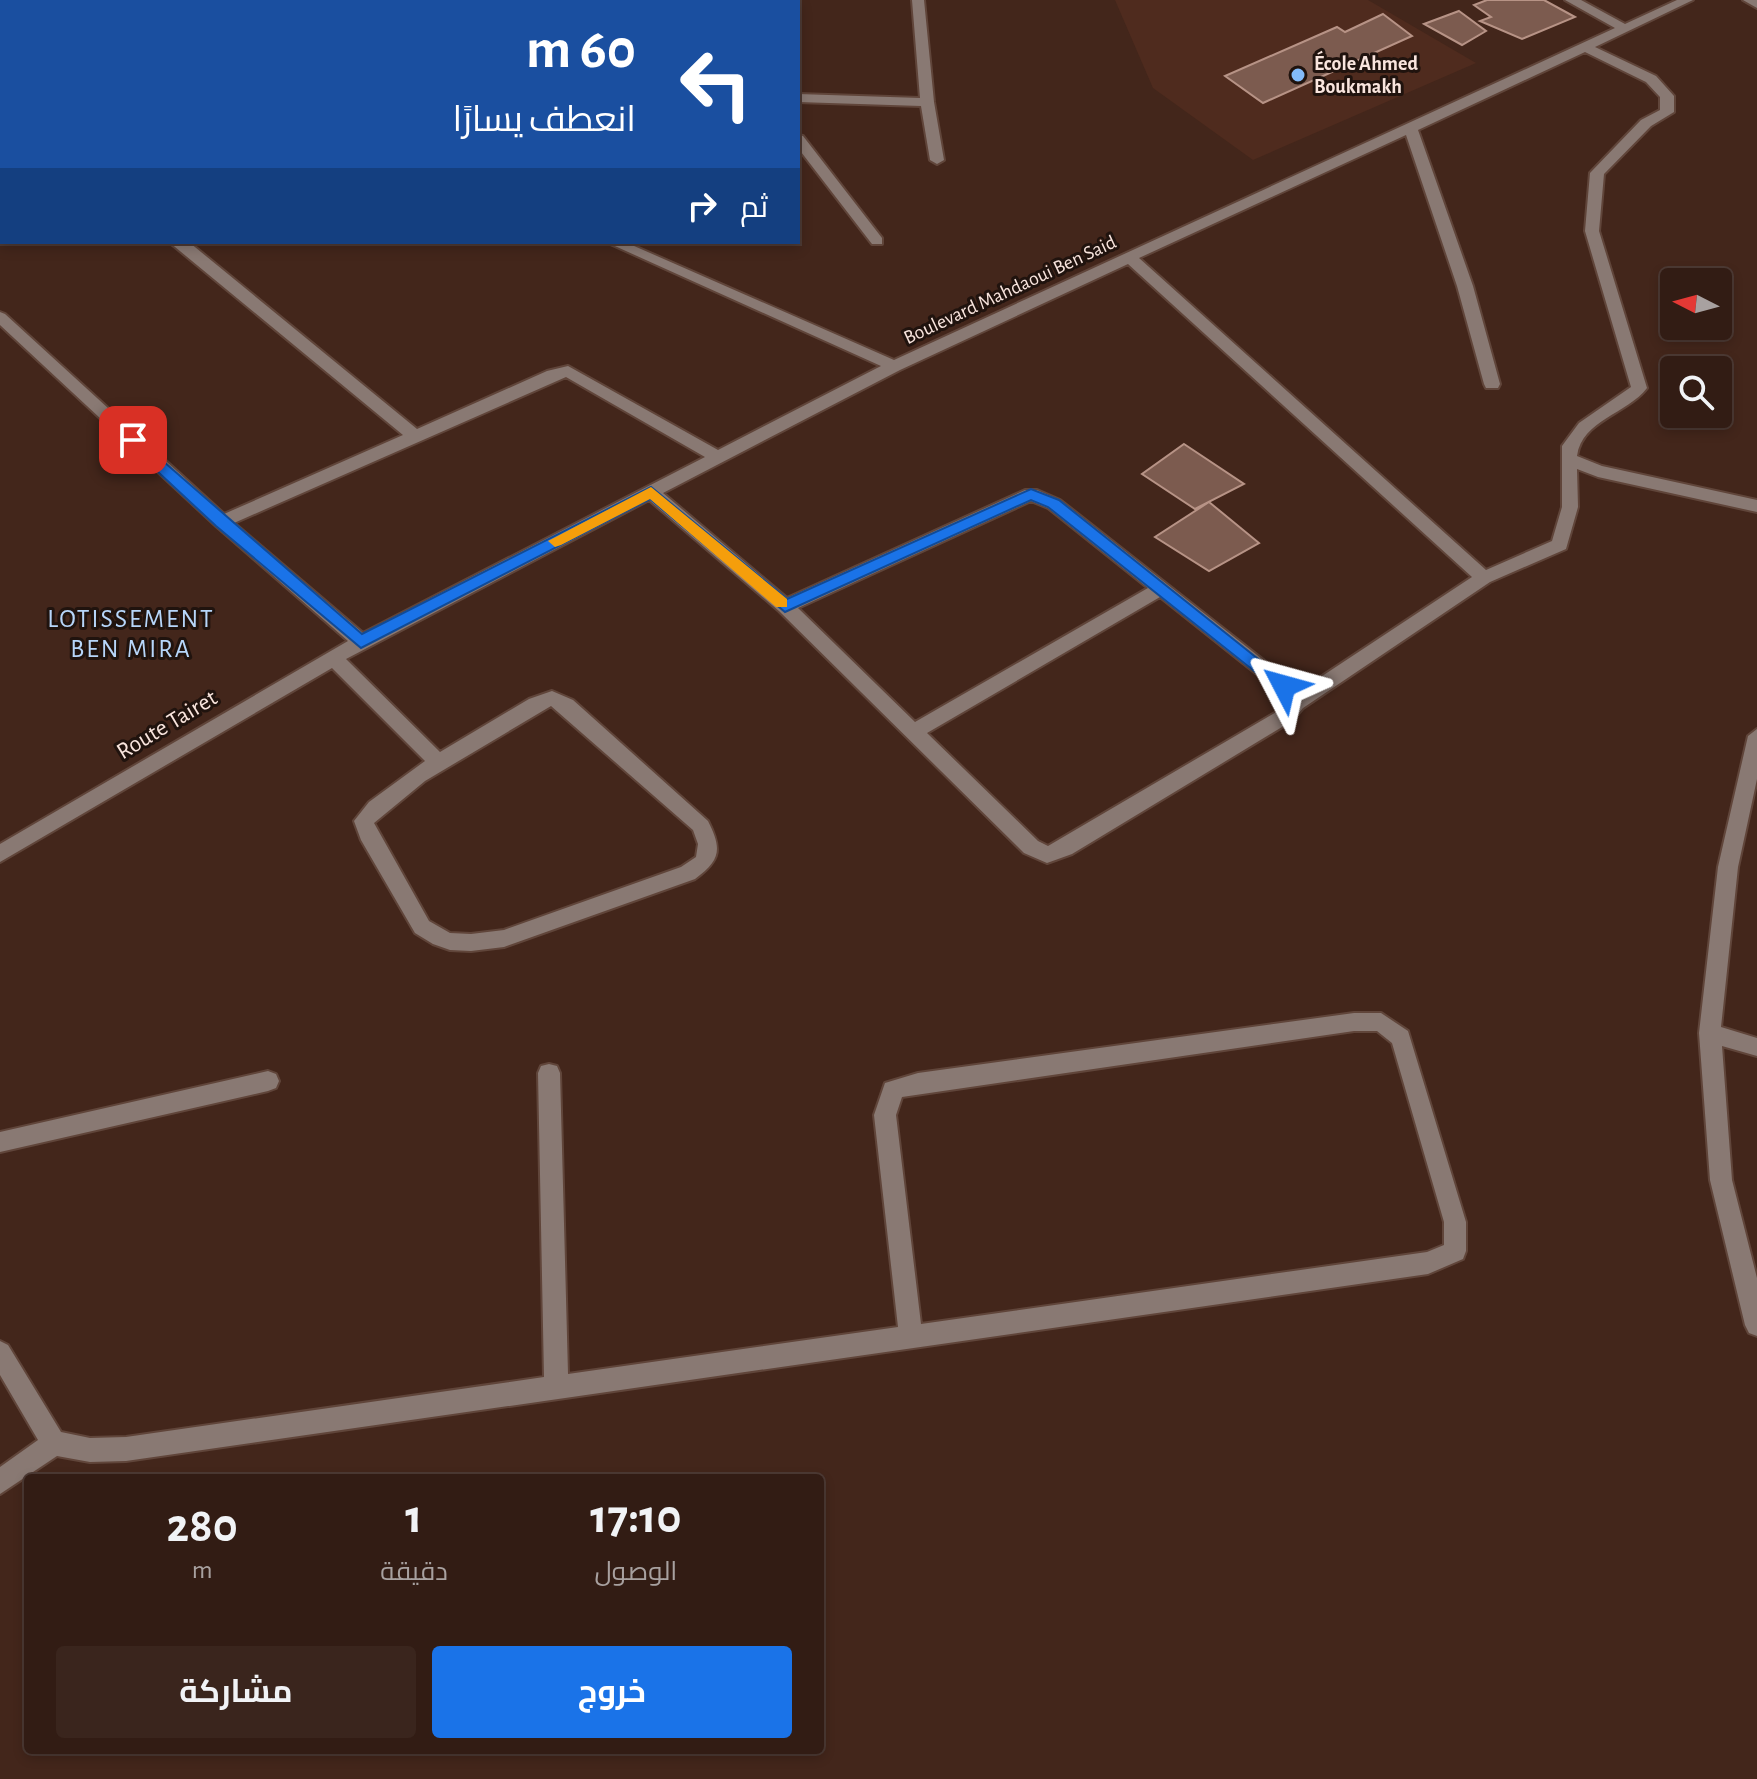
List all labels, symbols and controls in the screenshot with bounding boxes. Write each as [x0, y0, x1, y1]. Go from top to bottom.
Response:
text: 60 m [526, 22, 636, 78]
icon: left [664, 32, 768, 136]
place label: École Ahmed Boukmakh [1314, 50, 1418, 97]
marker: École Ahmed Boukmakh [1289, 66, 1307, 84]
text: انعطف يسارًا [453, 102, 636, 138]
icon: right [680, 184, 724, 228]
text: ثم [740, 193, 768, 223]
street label: Boulevard Mahdaoui Ben Said [901, 232, 1119, 348]
north arrow [1660, 268, 1732, 340]
map controls [1660, 268, 1732, 428]
button: search [1660, 356, 1732, 428]
pin [99, 406, 167, 474]
icon: arrive [111, 418, 155, 462]
district label: LOTISSEMENT BEN MIRA [47, 606, 215, 662]
position arrow [1242, 644, 1326, 728]
street label: Route Tairet [113, 686, 222, 764]
text: 1 [405, 1494, 423, 1542]
text: 17:10 [590, 1494, 682, 1542]
text: 280 [166, 1503, 238, 1551]
text: m [192, 1557, 213, 1583]
text: دقيقة [380, 1559, 448, 1585]
text: الوصول [594, 1559, 677, 1585]
button: مشاركة [56, 1646, 416, 1738]
button: خروج [432, 1646, 792, 1738]

